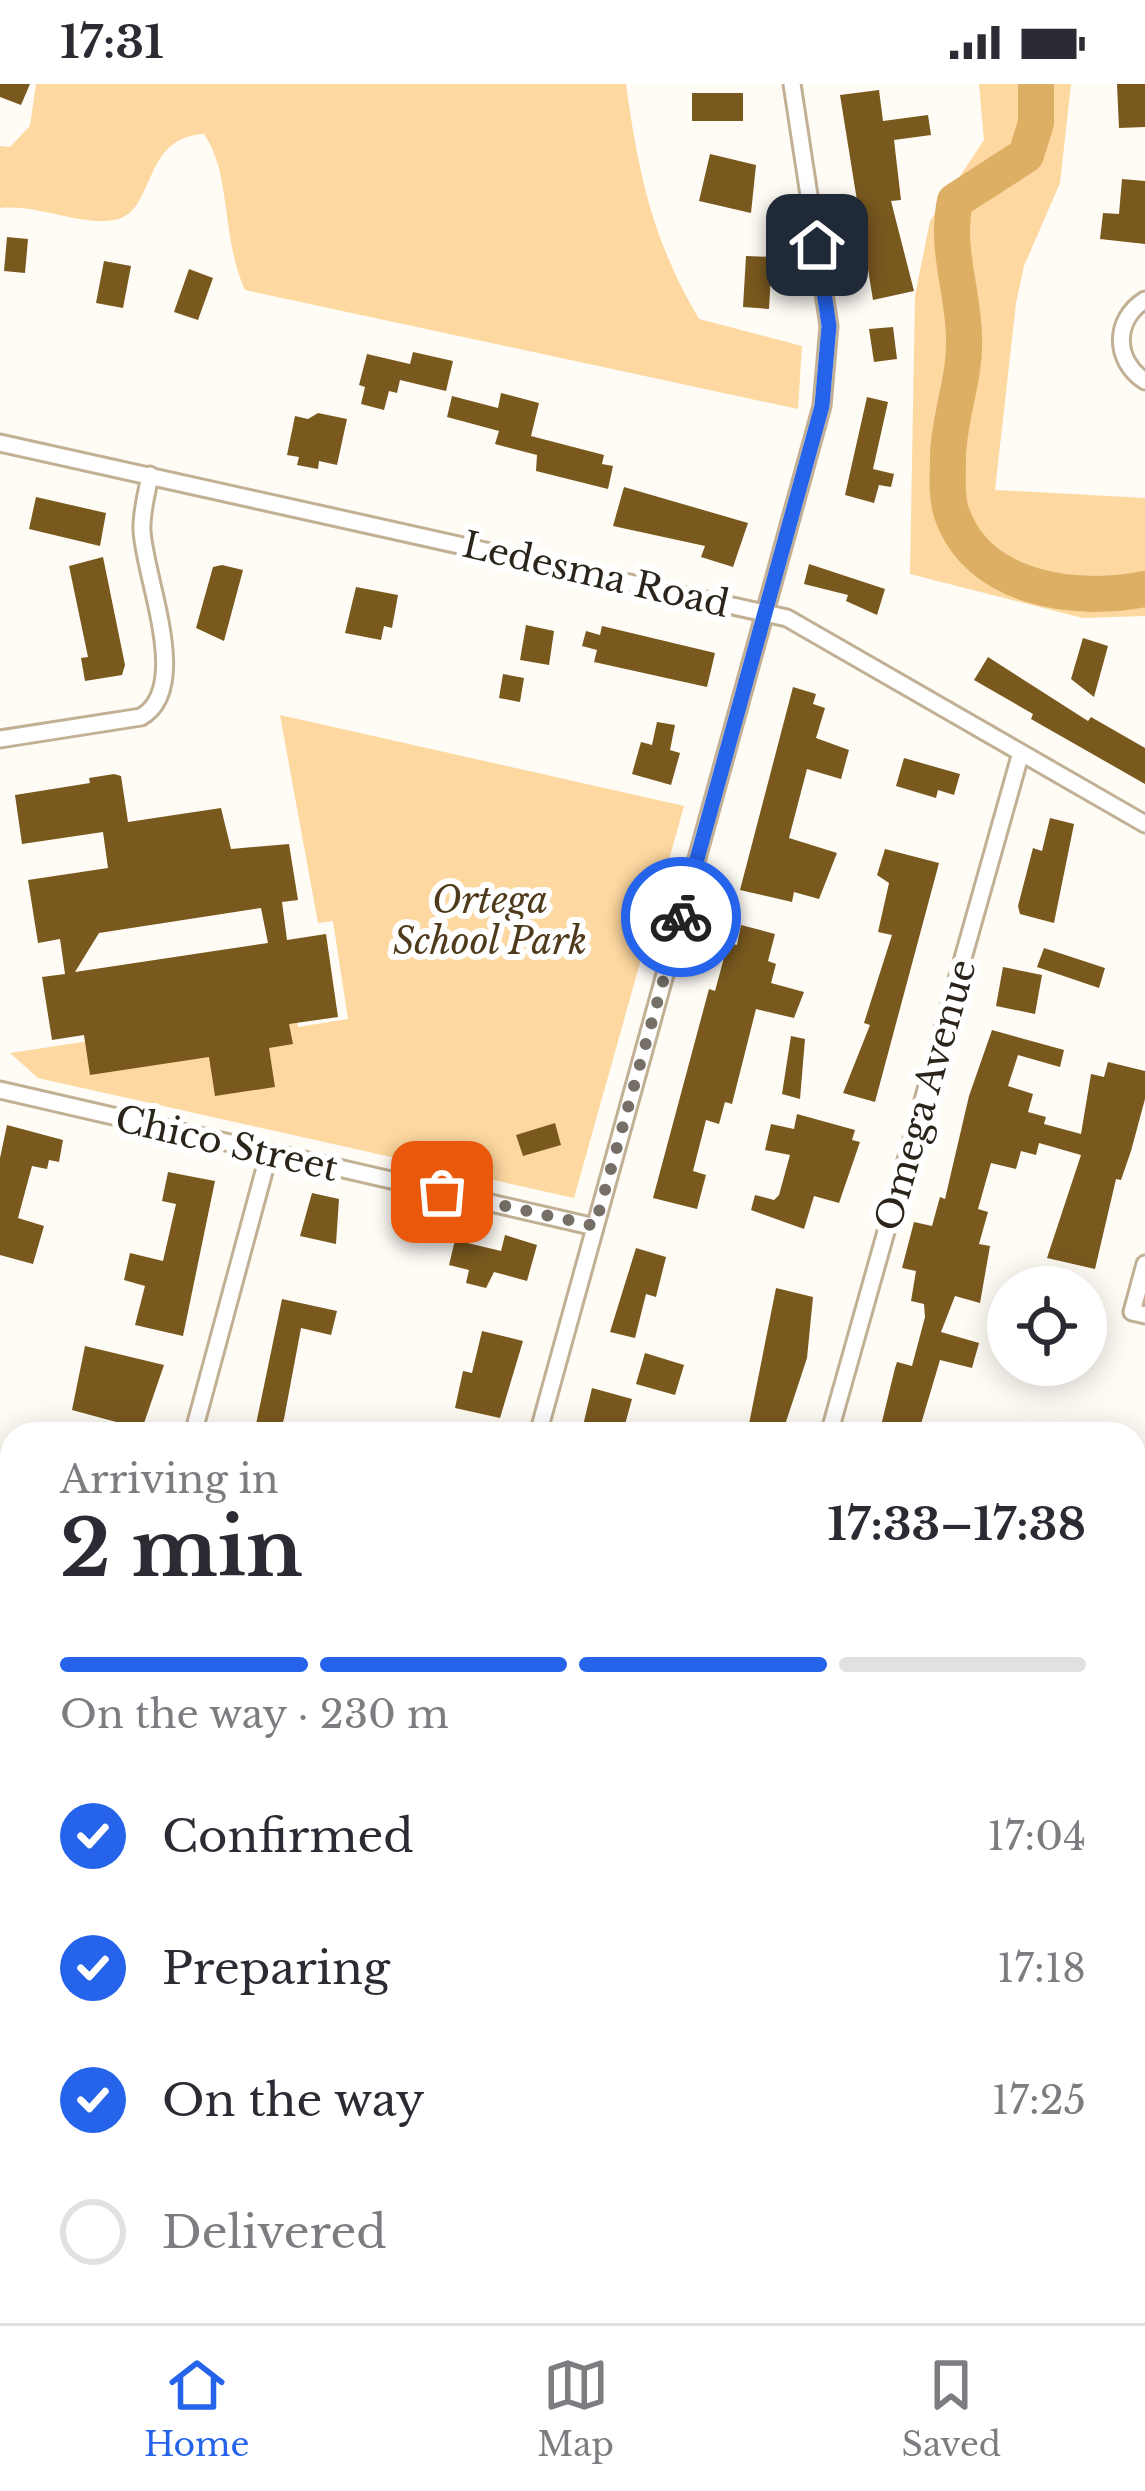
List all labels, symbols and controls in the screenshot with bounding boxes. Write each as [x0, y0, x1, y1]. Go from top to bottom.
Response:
text: 17:31 [60, 14, 164, 70]
pin [766, 194, 868, 296]
icon: home [784, 212, 850, 278]
street label: Ledesma Road [458, 522, 734, 627]
courier [621, 857, 741, 977]
park label: Ortega School Park [393, 878, 587, 964]
icon: bike [648, 884, 714, 950]
street label: Omega Avenue [865, 954, 986, 1236]
street label: Chico Street [111, 1096, 343, 1191]
pin [391, 1141, 493, 1243]
icon: bag [409, 1159, 475, 1225]
map controls [987, 1266, 1107, 1386]
button: locate [987, 1266, 1107, 1386]
text: Arriving in [60, 1455, 279, 1504]
text: 17:33–17:38 [827, 1496, 1086, 1552]
text: 2 min [60, 1500, 303, 1597]
text: On the way · 230 m [60, 1690, 449, 1739]
icon: check [60, 1803, 126, 1869]
text: Confirmed [162, 1808, 414, 1864]
text: 17:04 [987, 1812, 1086, 1861]
icon: check [60, 1935, 126, 2001]
text: Preparing [162, 1940, 390, 1996]
text: 17:18 [997, 1944, 1086, 1993]
icon: check [60, 2067, 126, 2133]
text: On the way [162, 2072, 425, 2128]
text: 17:25 [992, 2076, 1086, 2125]
text: Delivered [162, 2204, 387, 2260]
tab: Home [144, 2352, 249, 2465]
tab: Map [537, 2352, 614, 2465]
tab: Saved [902, 2352, 1001, 2465]

